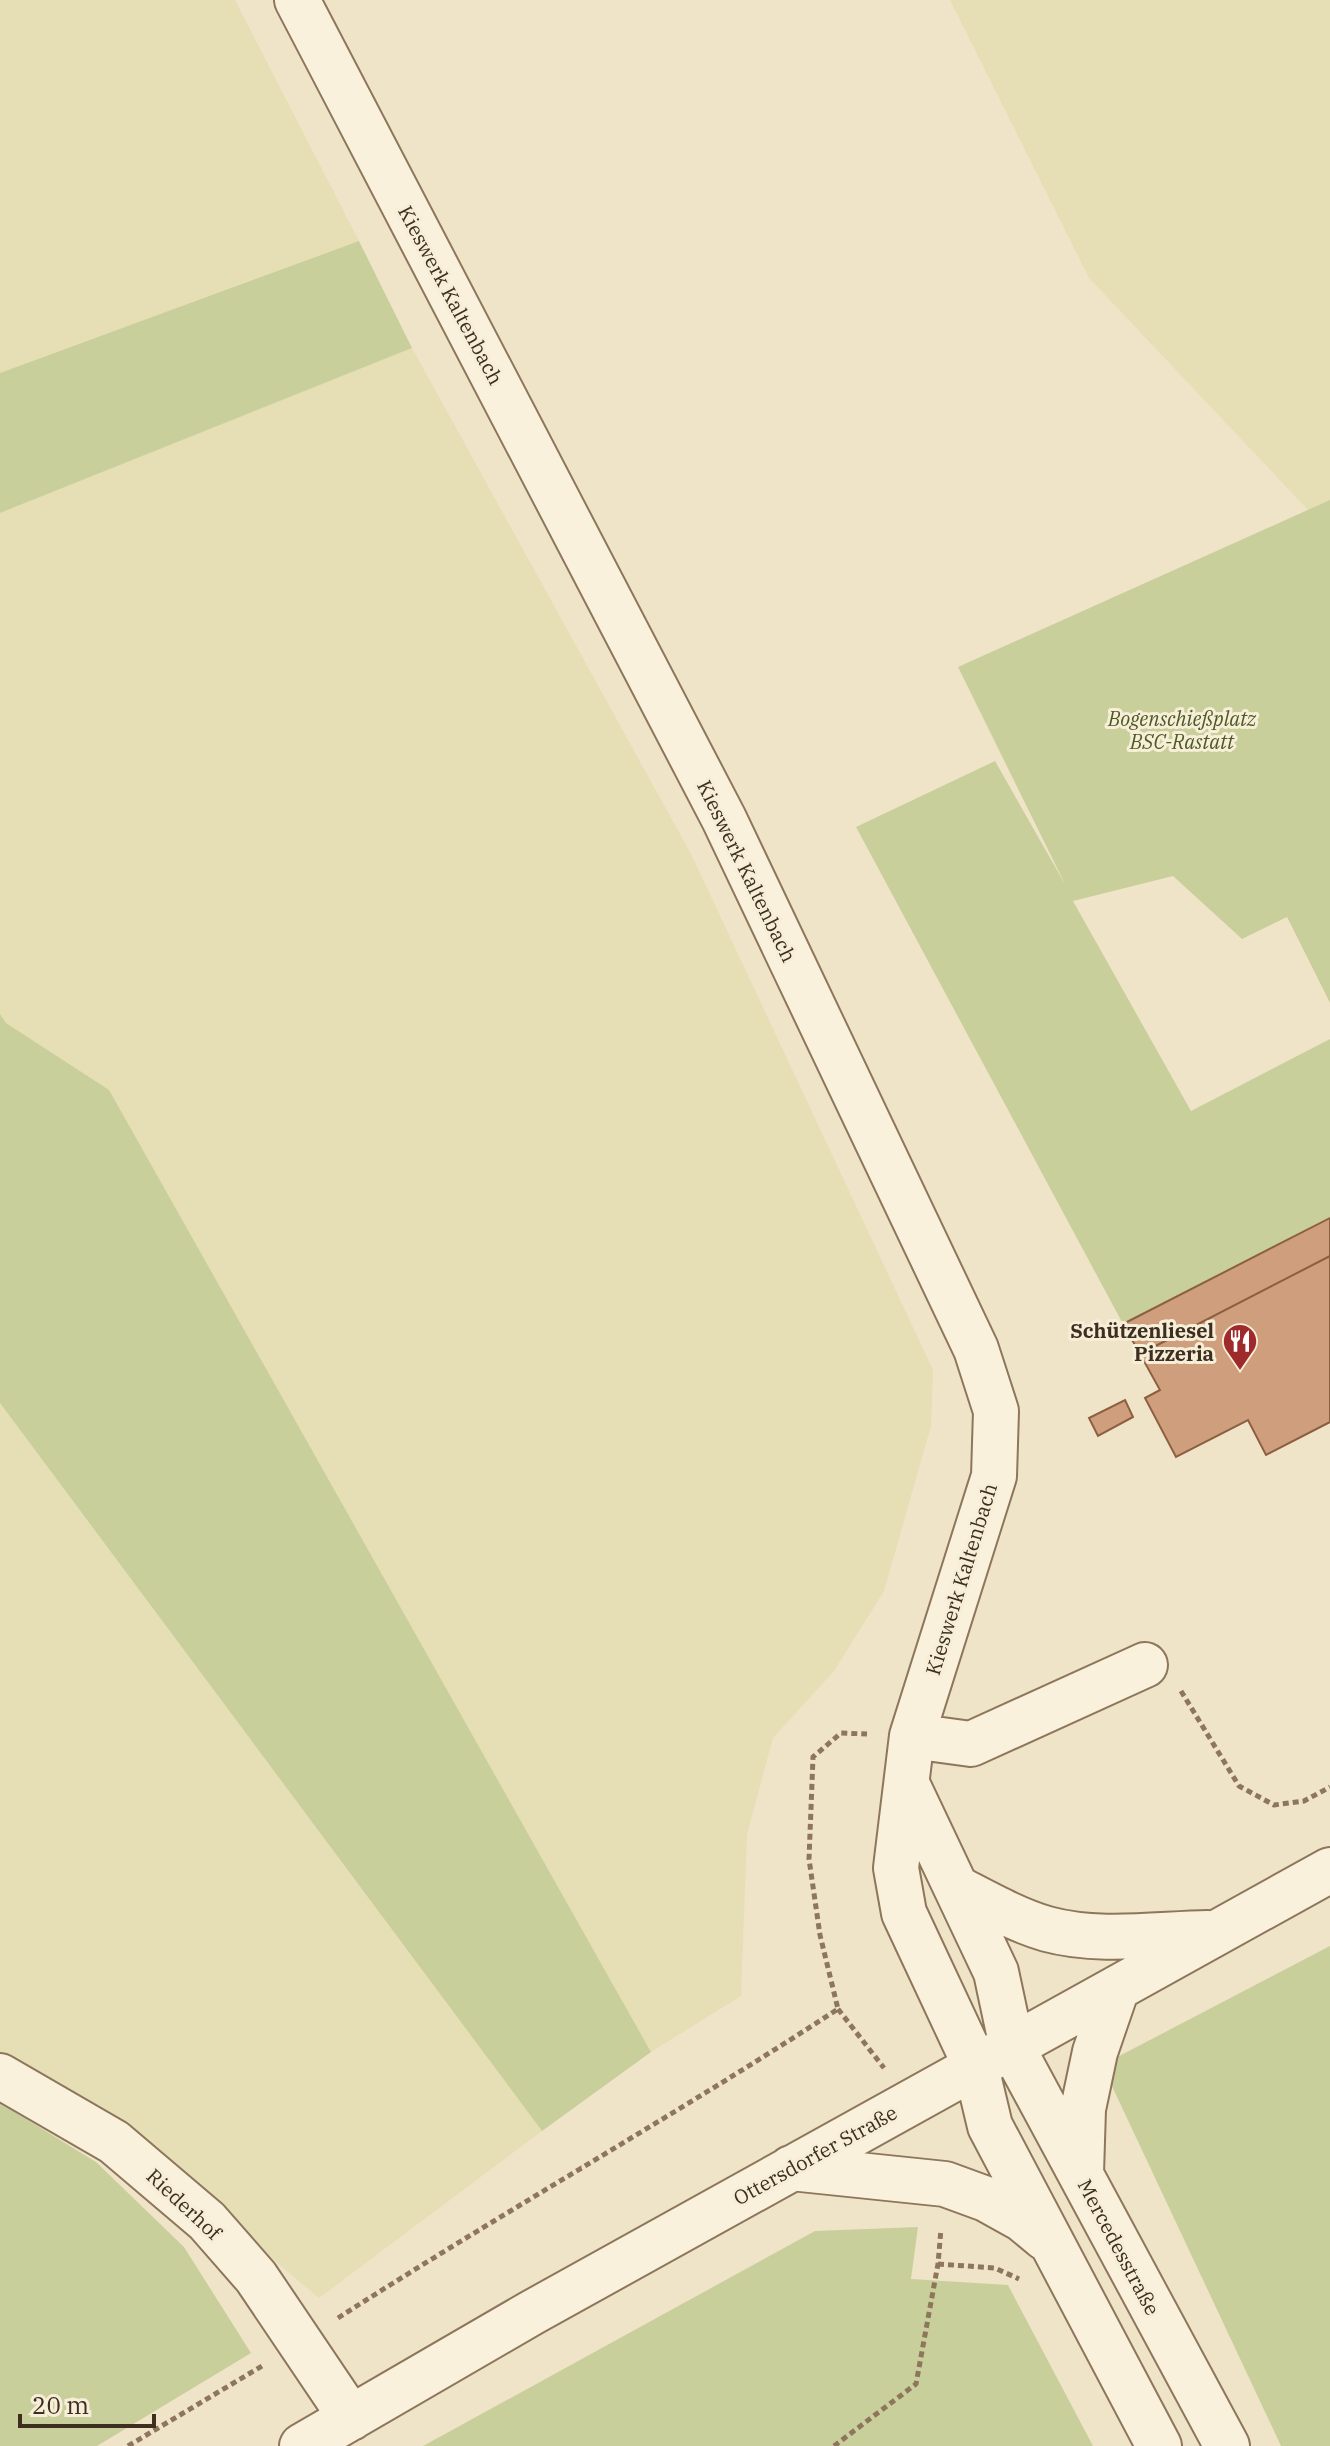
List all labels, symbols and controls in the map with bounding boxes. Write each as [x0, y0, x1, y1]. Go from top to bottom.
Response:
street label: Kieswerk Kaltenbach [392, 201, 510, 389]
park label: Bogenschießplatz BSC-Rastatt [1107, 705, 1257, 755]
street label: Kieswerk Kaltenbach [691, 776, 803, 966]
place label: Schützenliesel Pizzeria [1070, 1317, 1214, 1367]
restaurant icon: Schützenliesel Pizzeria [1221, 1322, 1259, 1372]
street label: Kieswerk Kaltenbach [919, 1480, 1003, 1678]
street label: Ottersdorfer Straße [728, 2099, 902, 2211]
street label: Riederhof [141, 2162, 228, 2246]
street label: Mercedesstraße [1072, 2174, 1166, 2320]
scale bar [20, 2378, 154, 2428]
text: 20 m [32, 2389, 89, 2421]

